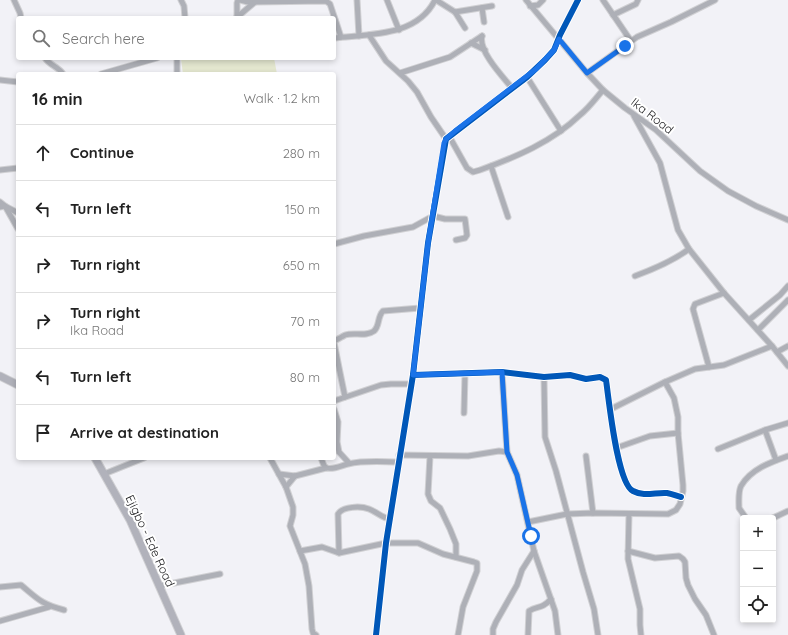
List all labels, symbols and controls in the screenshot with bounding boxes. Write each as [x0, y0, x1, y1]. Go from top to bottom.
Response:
search box [16, 16, 336, 60]
icon: search [30, 27, 52, 49]
text: Search here [62, 29, 145, 48]
route end [616, 37, 634, 55]
text: 16 min [32, 88, 83, 109]
text: Walk · 1.2 km [243, 90, 320, 106]
street label: Ika Road [628, 94, 677, 137]
icon: ahead [32, 142, 54, 164]
text: Continue [70, 143, 134, 162]
text: 280 m [283, 145, 320, 161]
icon: left [32, 198, 54, 220]
text: Turn left [70, 199, 132, 218]
text: 150 m [285, 201, 320, 217]
icon: right [32, 254, 54, 276]
text: Turn right [70, 255, 141, 274]
text: 650 m [283, 257, 320, 273]
text: Turn right [70, 303, 141, 322]
icon: right [32, 310, 54, 332]
text: 70 m [290, 313, 320, 329]
text: Ika Road [70, 322, 124, 338]
icon: left [32, 366, 54, 388]
text: Turn left [70, 367, 132, 386]
text: 80 m [290, 369, 320, 385]
icon: arrive [32, 422, 54, 444]
text: Arrive at destination [70, 423, 219, 442]
street label: Ejigbo - Ede Road [123, 492, 178, 589]
map controls [740, 515, 776, 623]
button: + [740, 515, 776, 551]
route start [522, 527, 540, 545]
button: − [740, 551, 776, 587]
button: locate [740, 587, 776, 623]

